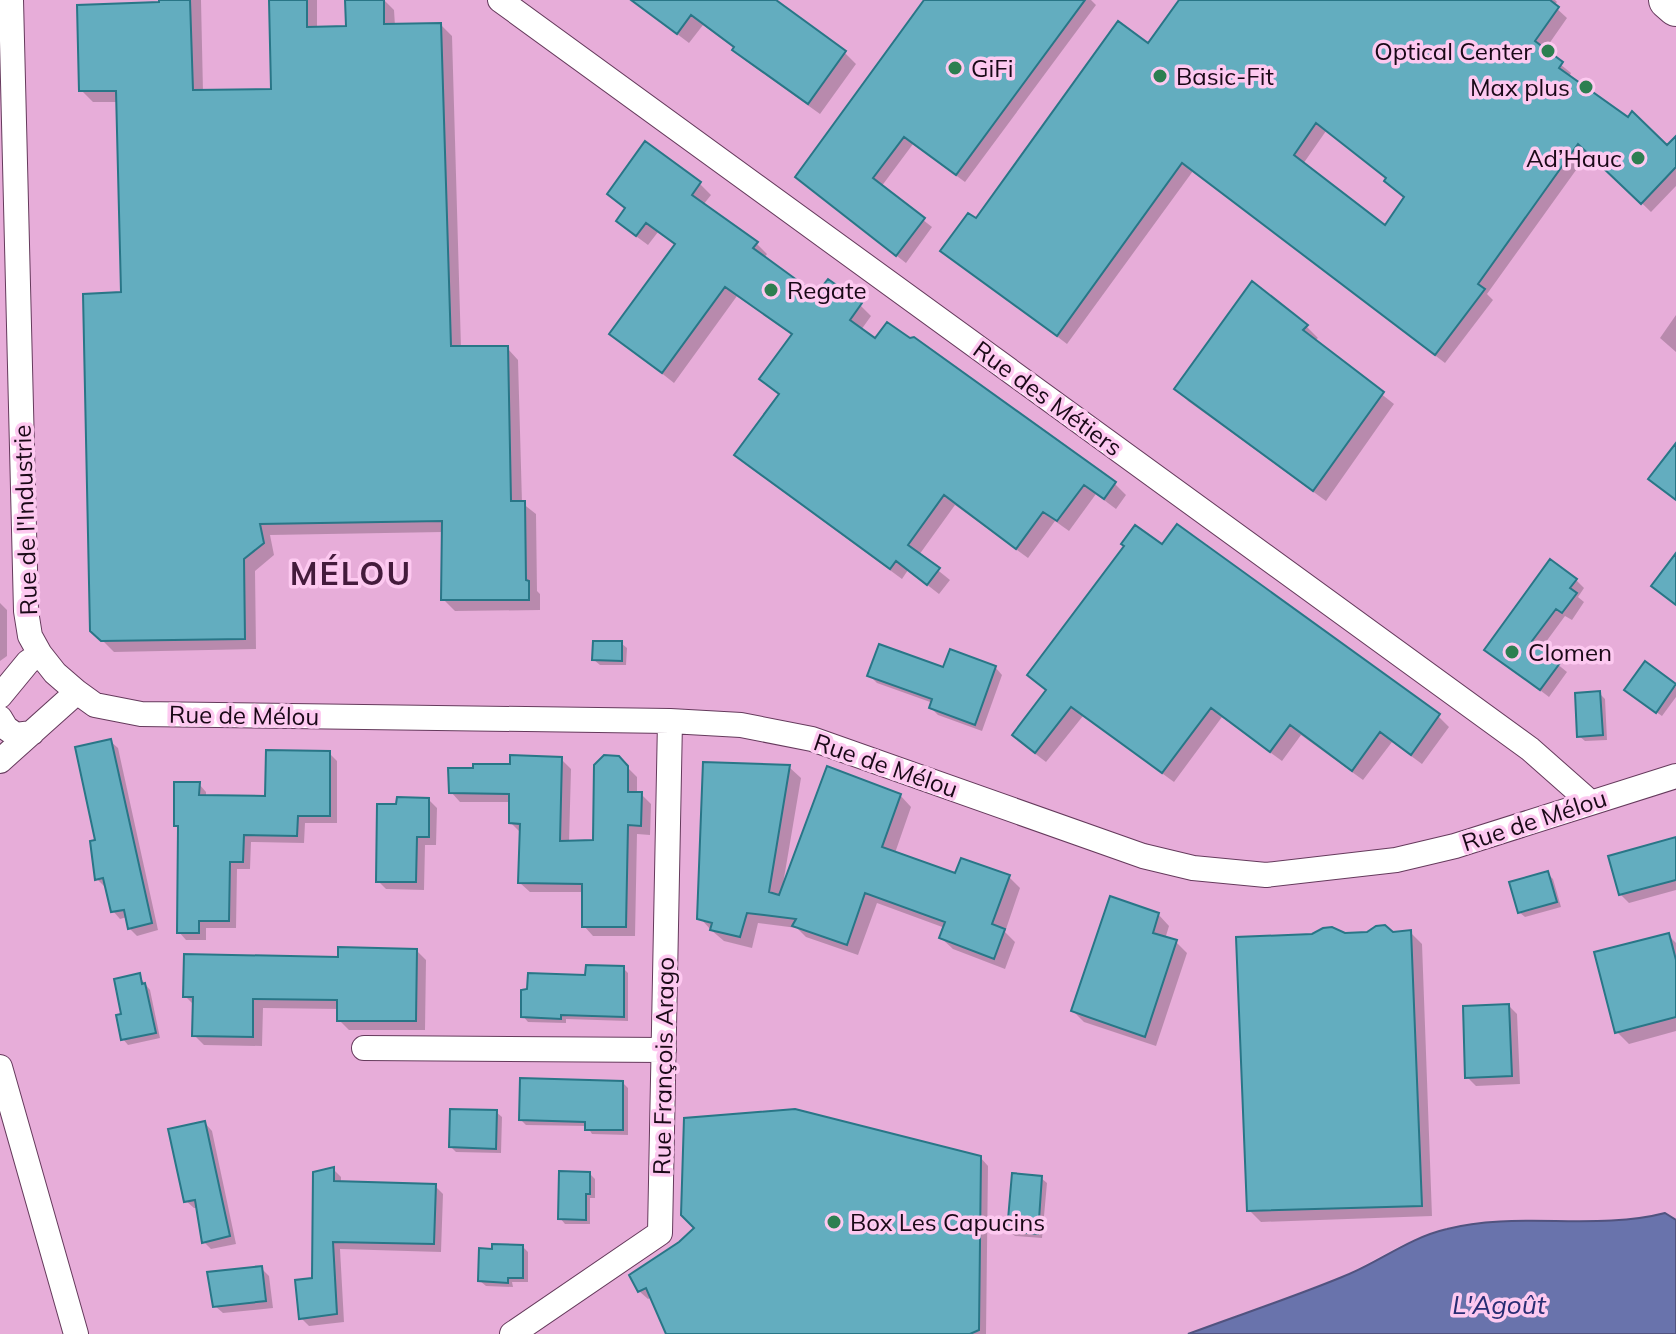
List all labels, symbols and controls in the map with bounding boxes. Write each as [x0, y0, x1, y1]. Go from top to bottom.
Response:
place label: Optical Center [1374, 36, 1532, 66]
marker: Optical Center [1539, 42, 1557, 60]
place label: GiFi [971, 53, 1013, 83]
marker: GiFi [946, 59, 964, 77]
place label: Basic-Fit [1176, 61, 1274, 91]
marker: Basic-Fit [1151, 67, 1169, 85]
place label: Max plus [1470, 72, 1570, 102]
marker: Max plus [1577, 78, 1595, 96]
place label: Ad’Hauc [1526, 143, 1622, 173]
marker: Ad’Hauc [1629, 149, 1647, 167]
place label: Regate [787, 275, 867, 305]
marker: Regate [762, 281, 780, 299]
street label: Rue des Métiers [968, 334, 1128, 462]
street label: Rue de l'Industrie [7, 424, 43, 616]
district label: MÉLOU [290, 553, 412, 593]
place label: Clomen [1528, 637, 1612, 667]
marker: Clomen [1503, 643, 1521, 661]
street label: Rue de Mélou [169, 699, 319, 731]
street label: Rue de Mélou [810, 726, 962, 804]
street label: Rue de Mélou [1458, 782, 1610, 858]
street label: Rue François Arago [646, 957, 680, 1175]
place label: Box Les Capucins [850, 1207, 1045, 1237]
marker: Box Les Capucins [825, 1213, 843, 1231]
water label: L'Agoût [1452, 1288, 1547, 1321]

